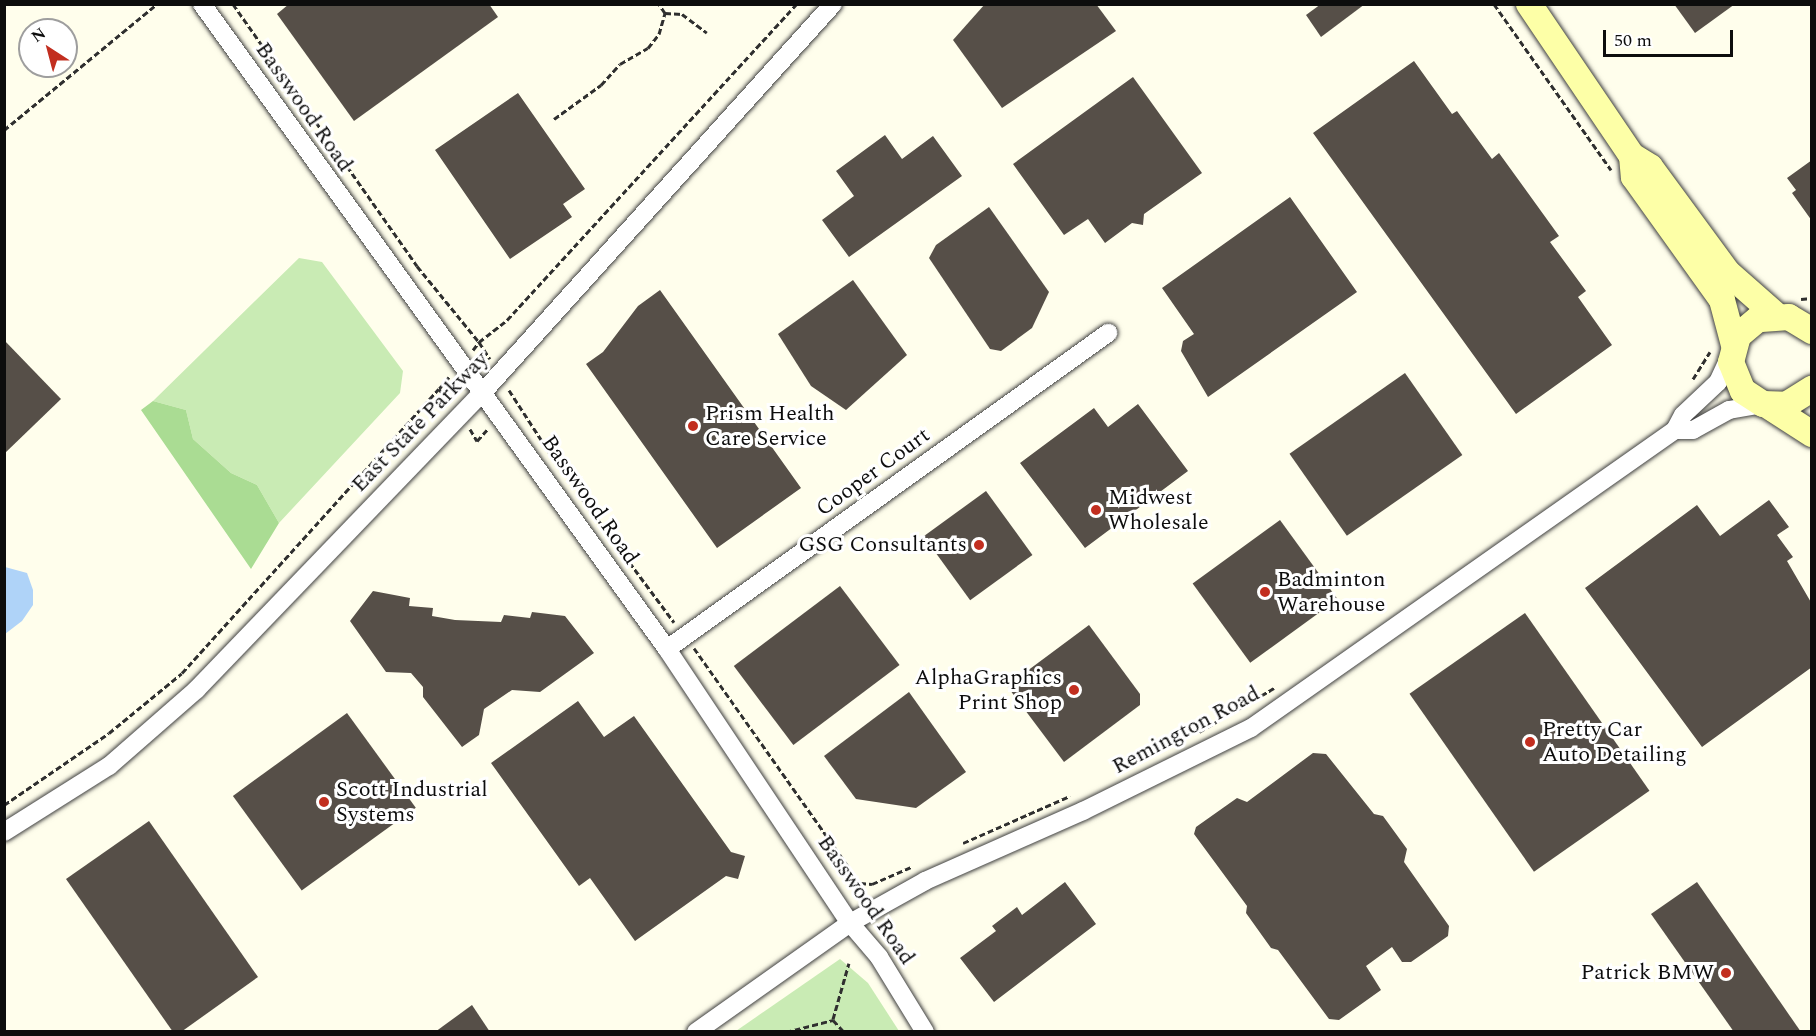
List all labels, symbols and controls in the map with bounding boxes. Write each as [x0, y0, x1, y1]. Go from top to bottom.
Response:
north arrow [18, 18, 78, 78]
scale bar [1606, 18, 1736, 56]
text: N [26, 22, 51, 49]
text: 50 m [1614, 27, 1652, 54]
street label: Basswood Road [250, 37, 358, 177]
street label: East State Parkway [346, 346, 494, 498]
place label: Prism Health Care Service [705, 400, 835, 452]
marker: Prism Health Care Service [686, 419, 700, 433]
street label: Cooper Court [811, 422, 935, 522]
street label: Basswood Road [536, 430, 644, 570]
place label: Midwest Wholesale [1108, 484, 1209, 536]
marker: Midwest Wholesale [1089, 503, 1103, 517]
place label: GSG Consultants [798, 532, 967, 558]
marker: GSG Consultants [972, 538, 986, 552]
place label: Badminton Warehouse [1277, 566, 1386, 618]
marker: Badminton Warehouse [1258, 585, 1272, 599]
place label: AlphaGraphics Print Shop [915, 664, 1062, 716]
street label: Remington Road [1108, 680, 1264, 780]
marker: AlphaGraphics Print Shop [1067, 683, 1081, 697]
place label: Pretty Car Auto Detailing [1542, 716, 1687, 768]
marker: Pretty Car Auto Detailing [1523, 735, 1537, 749]
place label: Scott Industrial Systems [336, 776, 488, 828]
marker: Scott Industrial Systems [317, 795, 331, 809]
street label: Basswood Road [812, 830, 920, 970]
place label: Patrick BMW [1581, 960, 1714, 986]
marker: Patrick BMW [1719, 966, 1733, 980]

